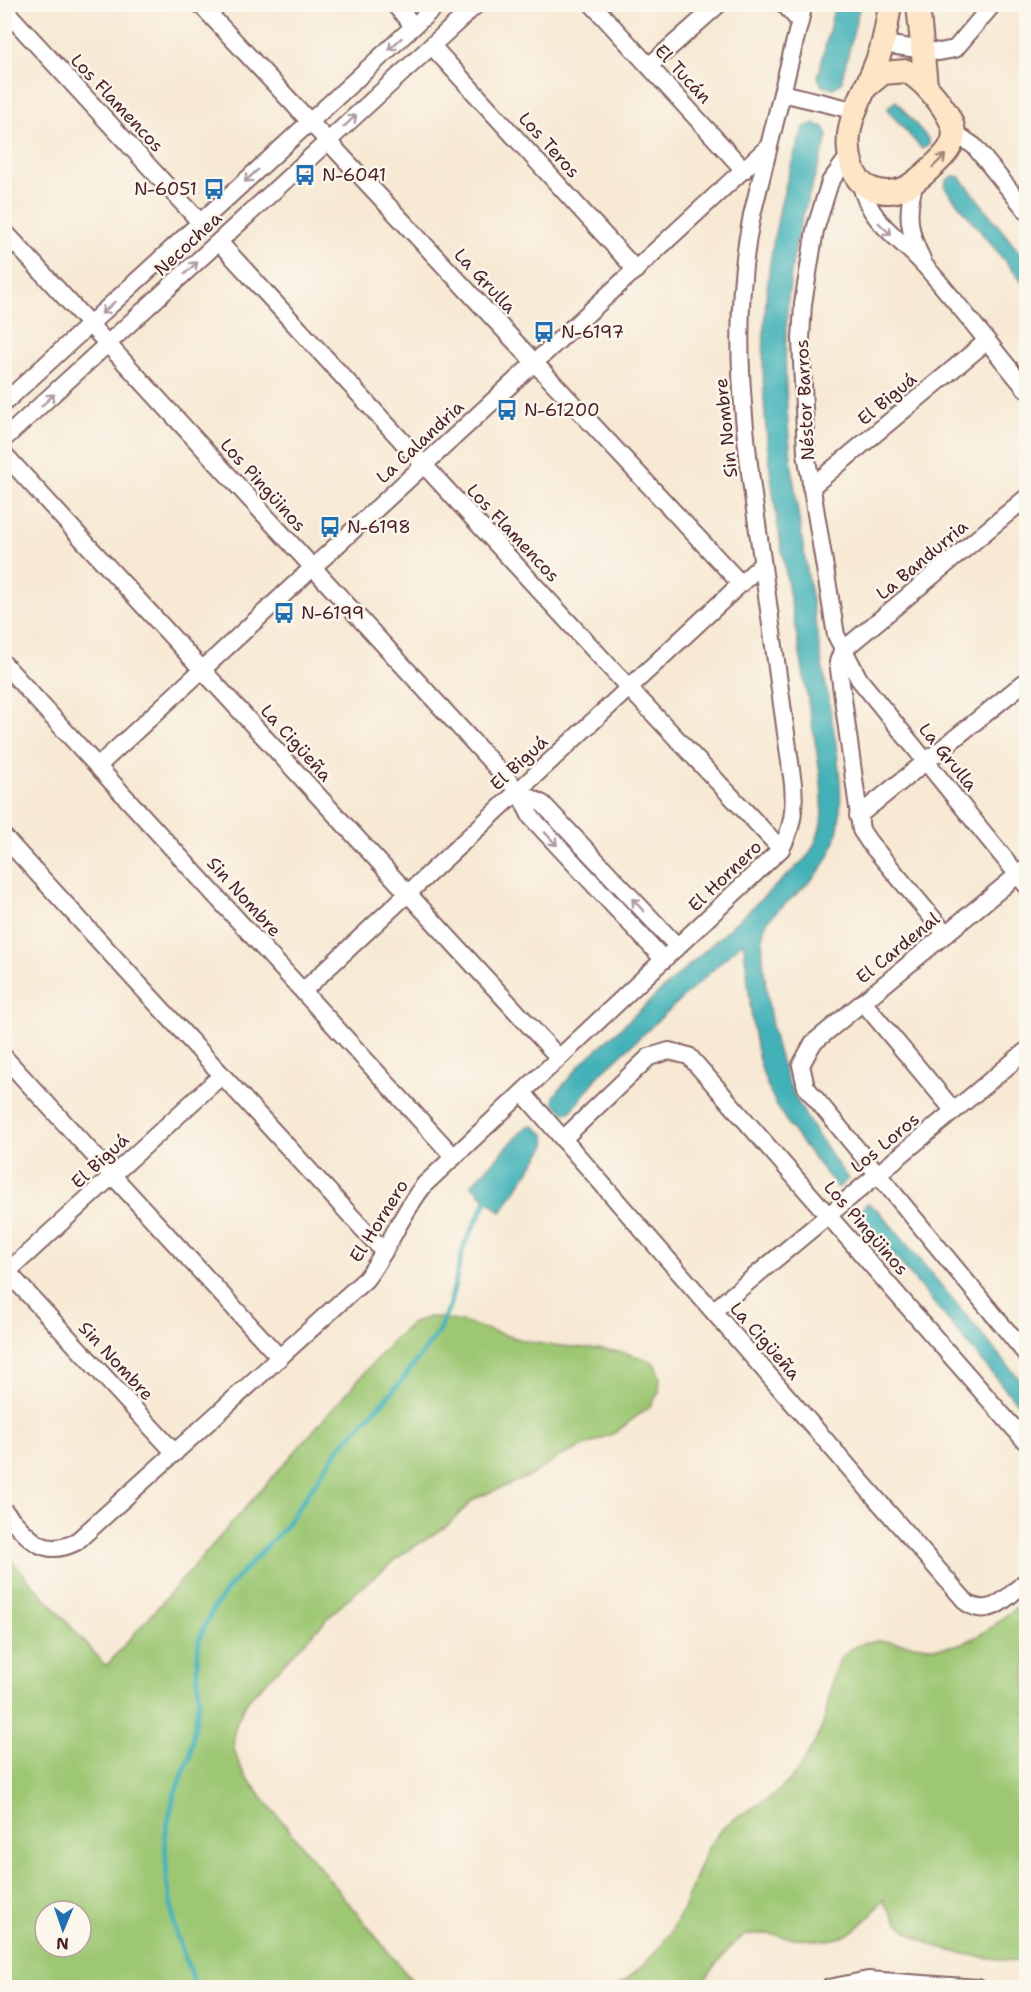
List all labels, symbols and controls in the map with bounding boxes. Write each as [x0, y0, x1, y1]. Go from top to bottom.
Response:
one-way arrow [387, 37, 402, 51]
street label: El Tucán [649, 39, 717, 109]
street label: Los Flamencos [65, 49, 169, 157]
street label: Los Teros [513, 107, 585, 183]
one-way arrow [342, 114, 357, 128]
one-way arrow [932, 154, 947, 168]
bus stop icon: N-6041 [293, 163, 317, 187]
place label: N-6041 [322, 163, 386, 187]
one-way arrow [244, 169, 259, 183]
place label: N-6051 [134, 177, 197, 201]
bus stop icon: N-6051 [202, 177, 226, 201]
street label: Necochea [149, 207, 227, 281]
one-way arrow [877, 221, 892, 236]
street label: La Grulla [449, 243, 521, 319]
one-way arrow [183, 261, 198, 275]
one-way arrow [100, 301, 115, 315]
bus stop icon: N-6197 [532, 320, 556, 344]
place label: N-6197 [561, 320, 624, 344]
street label: Néstor Barros [790, 339, 820, 461]
street label: El Biguá [852, 367, 922, 431]
street label: Sin Nombre [709, 377, 743, 479]
one-way arrow [40, 393, 55, 407]
street label: La Calandria [371, 395, 469, 489]
bus stop icon: N-61200 [495, 398, 519, 422]
place label: N-61200 [524, 398, 600, 422]
street label: Los Pingüinos [215, 433, 311, 537]
street label: Los Flamencos [461, 479, 565, 587]
bus stop icon: N-6198 [318, 515, 342, 539]
place label: N-6198 [347, 515, 411, 539]
street label: La Bandurria [871, 515, 973, 605]
bus stop icon: N-6199 [272, 601, 296, 625]
place label: N-6199 [301, 601, 364, 625]
street label: La Cigüeña [255, 699, 337, 787]
street label: La Grulla [913, 718, 983, 796]
street label: El Biguá [485, 730, 553, 796]
one-way arrow [544, 831, 558, 846]
street label: El Hornero [683, 835, 767, 917]
street label: Sin Nombre [202, 852, 286, 942]
one-way arrow [630, 897, 645, 912]
street label: El Cardenal [851, 907, 945, 989]
street label: Los Loros [846, 1107, 924, 1179]
street label: El Biguá [66, 1128, 134, 1194]
street label: El Hornero [344, 1175, 414, 1267]
street label: Los Pingüinos [818, 1176, 914, 1280]
street label: La Cigüeña [724, 1297, 806, 1385]
street label: Sin Nombre [73, 1316, 159, 1406]
north arrow [33, 1899, 93, 1959]
text: N [56, 1933, 69, 1954]

